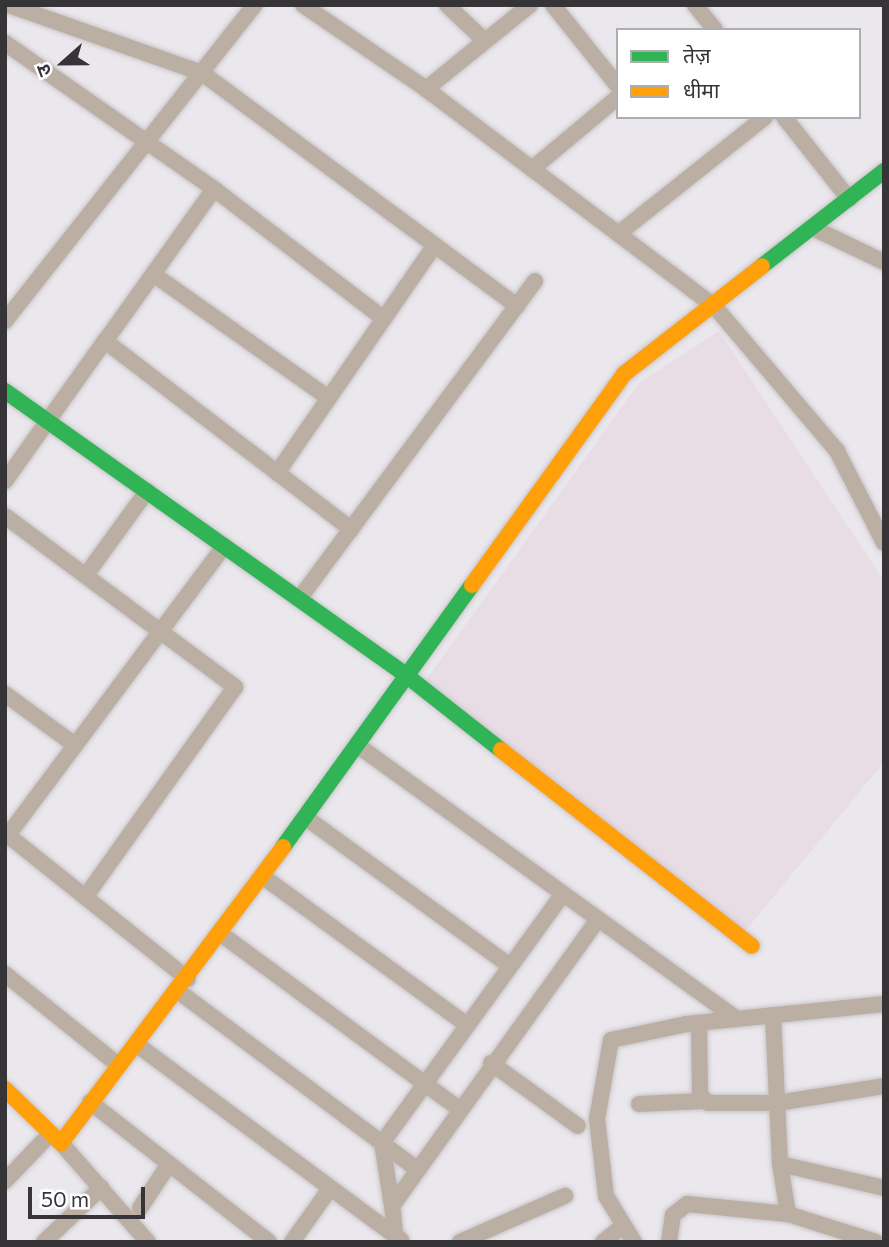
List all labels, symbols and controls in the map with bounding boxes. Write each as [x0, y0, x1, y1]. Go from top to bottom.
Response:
north arrow [28, 28, 98, 98]
legend [616, 28, 861, 119]
text: तेज़ [683, 42, 711, 67]
text: उ [30, 61, 56, 80]
text: धीमा [683, 77, 719, 102]
scale bar [32, 1174, 149, 1218]
text: 50 m [41, 1186, 89, 1211]

